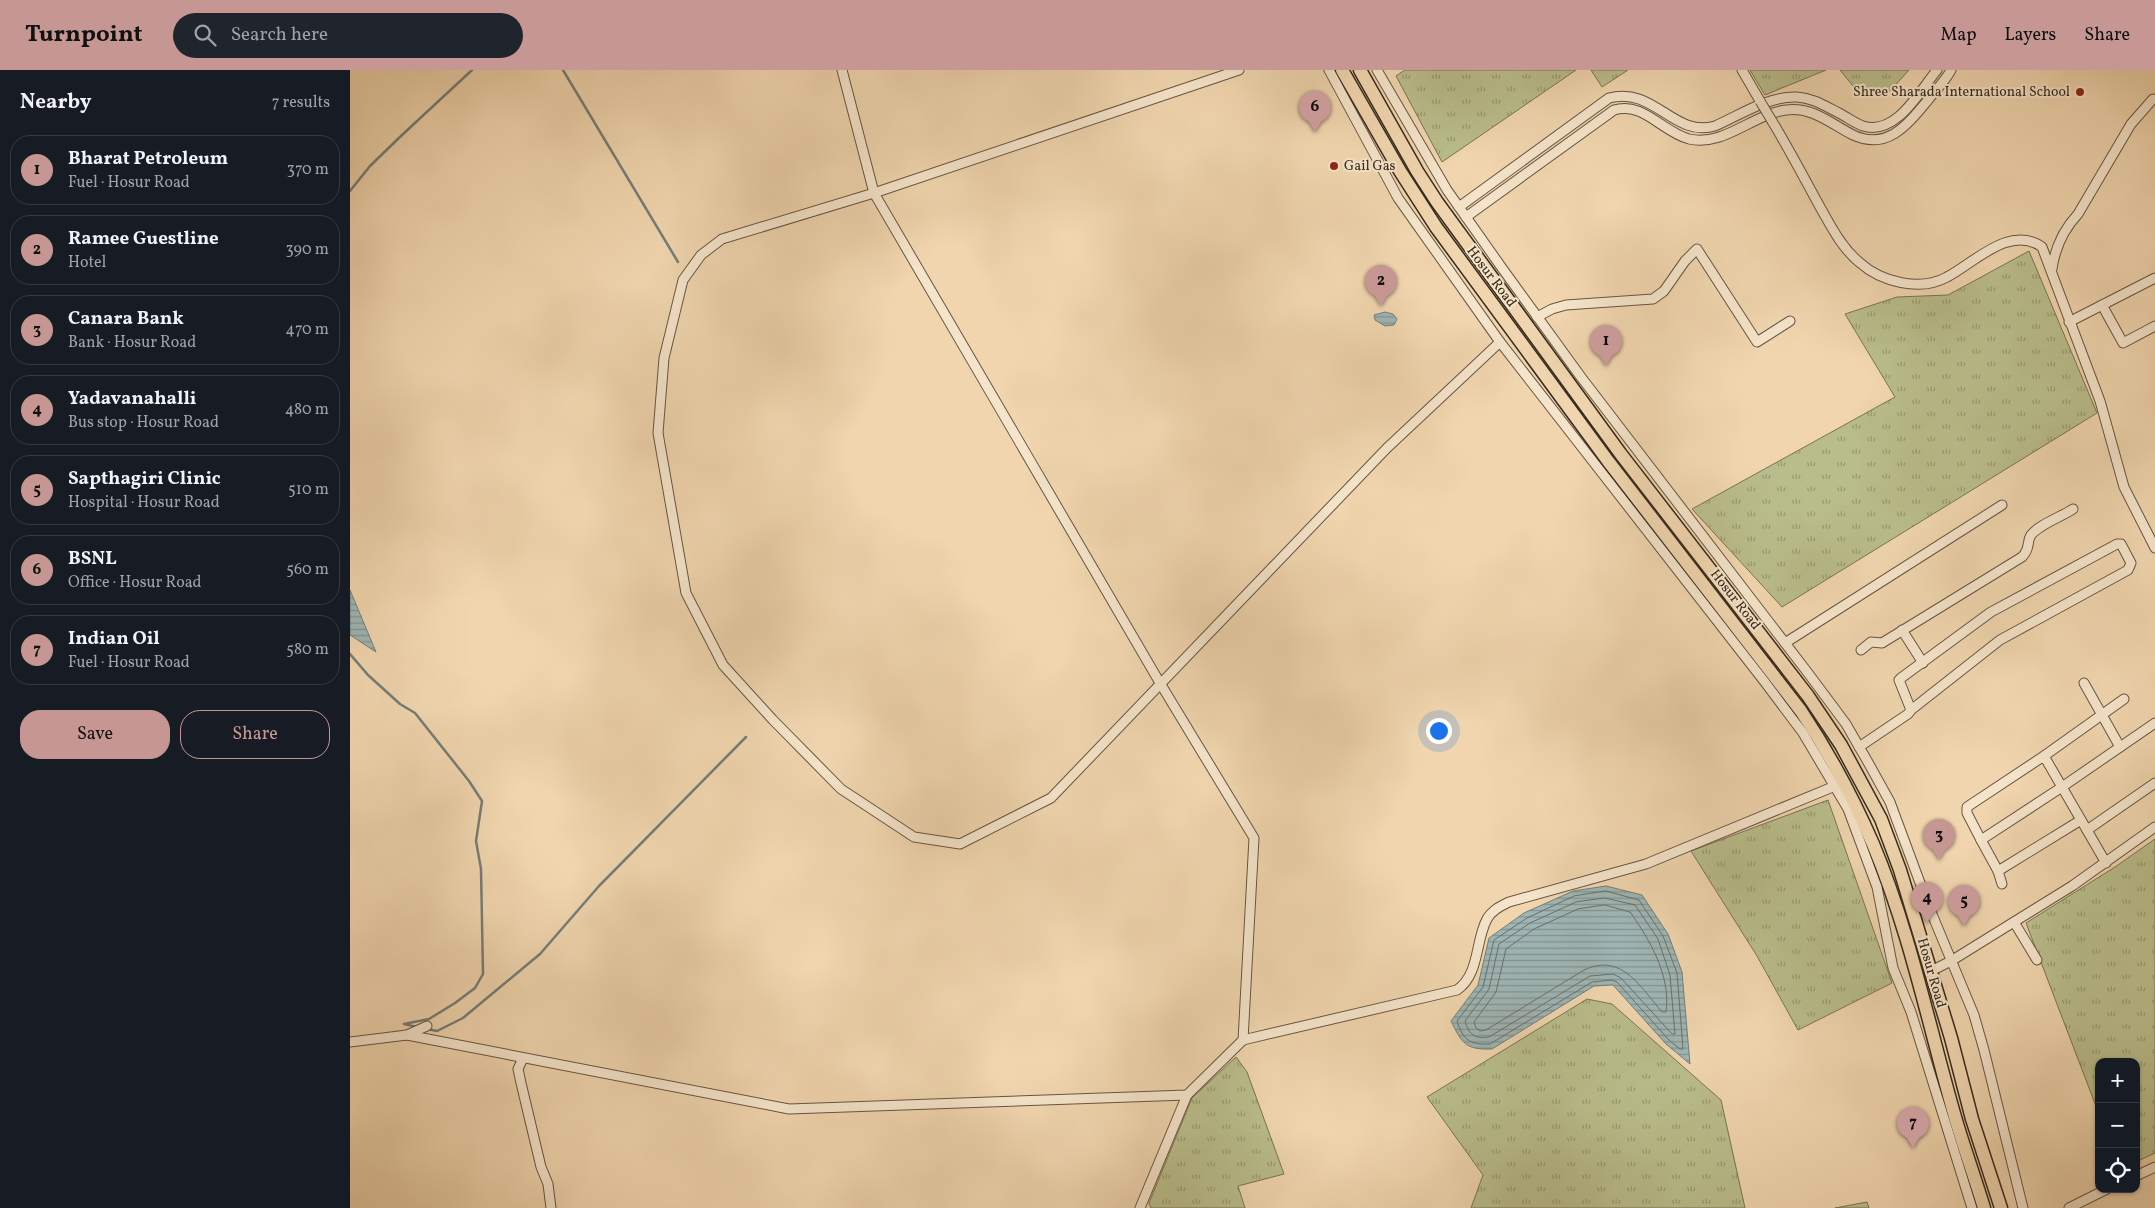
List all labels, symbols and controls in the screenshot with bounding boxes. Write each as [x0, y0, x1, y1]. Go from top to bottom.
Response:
search box [173, 13, 523, 58]
text: Turnpoint [25, 18, 143, 52]
icon: search [191, 21, 219, 49]
text: Search here [231, 22, 328, 48]
text: Map [1940, 23, 1976, 48]
text: Layers [2004, 23, 2056, 48]
text: Share [2084, 23, 2130, 48]
place label: Shree Sharada International School [1853, 83, 2070, 102]
marker: Shree Sharada International School [2074, 86, 2086, 98]
text: Nearby [20, 88, 91, 117]
pin: 6 [1299, 91, 1331, 132]
text: 7 results [272, 92, 330, 114]
text: Bharat Petroleum [68, 146, 228, 172]
place label: Gail Gas [1344, 157, 1396, 176]
text: 1 [34, 159, 40, 181]
text: 370 m [287, 159, 329, 181]
marker: Gail Gas [1328, 160, 1340, 172]
text: Fuel · Hosur Road [68, 172, 190, 194]
text: Ramee Guestline [68, 226, 219, 252]
text: 2 [33, 239, 41, 261]
text: 390 m [286, 239, 329, 261]
street label: Hosur Road [1462, 242, 1520, 312]
text: Hotel [68, 252, 106, 274]
pin: 2 [1365, 265, 1397, 306]
text: Canara Bank [68, 306, 184, 332]
text: 3 [33, 319, 41, 341]
text: 470 m [285, 319, 329, 341]
pin: 1 [1590, 325, 1622, 366]
text: Bank · Hosur Road [68, 332, 196, 354]
text: Yadavanahalli [68, 386, 197, 412]
text: 4 [32, 399, 42, 421]
text: 480 m [285, 399, 329, 421]
text: Bus stop · Hosur Road [68, 412, 219, 434]
text: Sapthagiri Clinic [68, 466, 221, 492]
text: 5 [33, 479, 41, 501]
text: 510 m [288, 479, 329, 501]
text: Hospital · Hosur Road [68, 492, 220, 514]
text: BSNL [68, 546, 117, 572]
text: 6 [33, 559, 41, 581]
text: 560 m [286, 559, 329, 581]
street label: Hosur Road [1705, 566, 1765, 634]
text: Office · Hosur Road [68, 572, 202, 594]
text: Indian Oil [68, 626, 160, 652]
text: 7 [33, 639, 41, 661]
text: 580 m [286, 639, 329, 661]
text: Fuel · Hosur Road [68, 652, 190, 674]
button: Save [20, 710, 170, 759]
button: Share [180, 710, 330, 759]
your location [1426, 718, 1452, 744]
pin: 3 [1923, 819, 1955, 860]
pin: 4 [1911, 882, 1943, 923]
pin: 5 [1948, 885, 1980, 926]
street label: Hosur Road [1912, 936, 1950, 1010]
map controls [2095, 1058, 2140, 1193]
button: + [2095, 1058, 2140, 1103]
button: − [2095, 1103, 2140, 1148]
pin: 7 [1897, 1107, 1929, 1148]
button: locate [2095, 1148, 2140, 1193]

